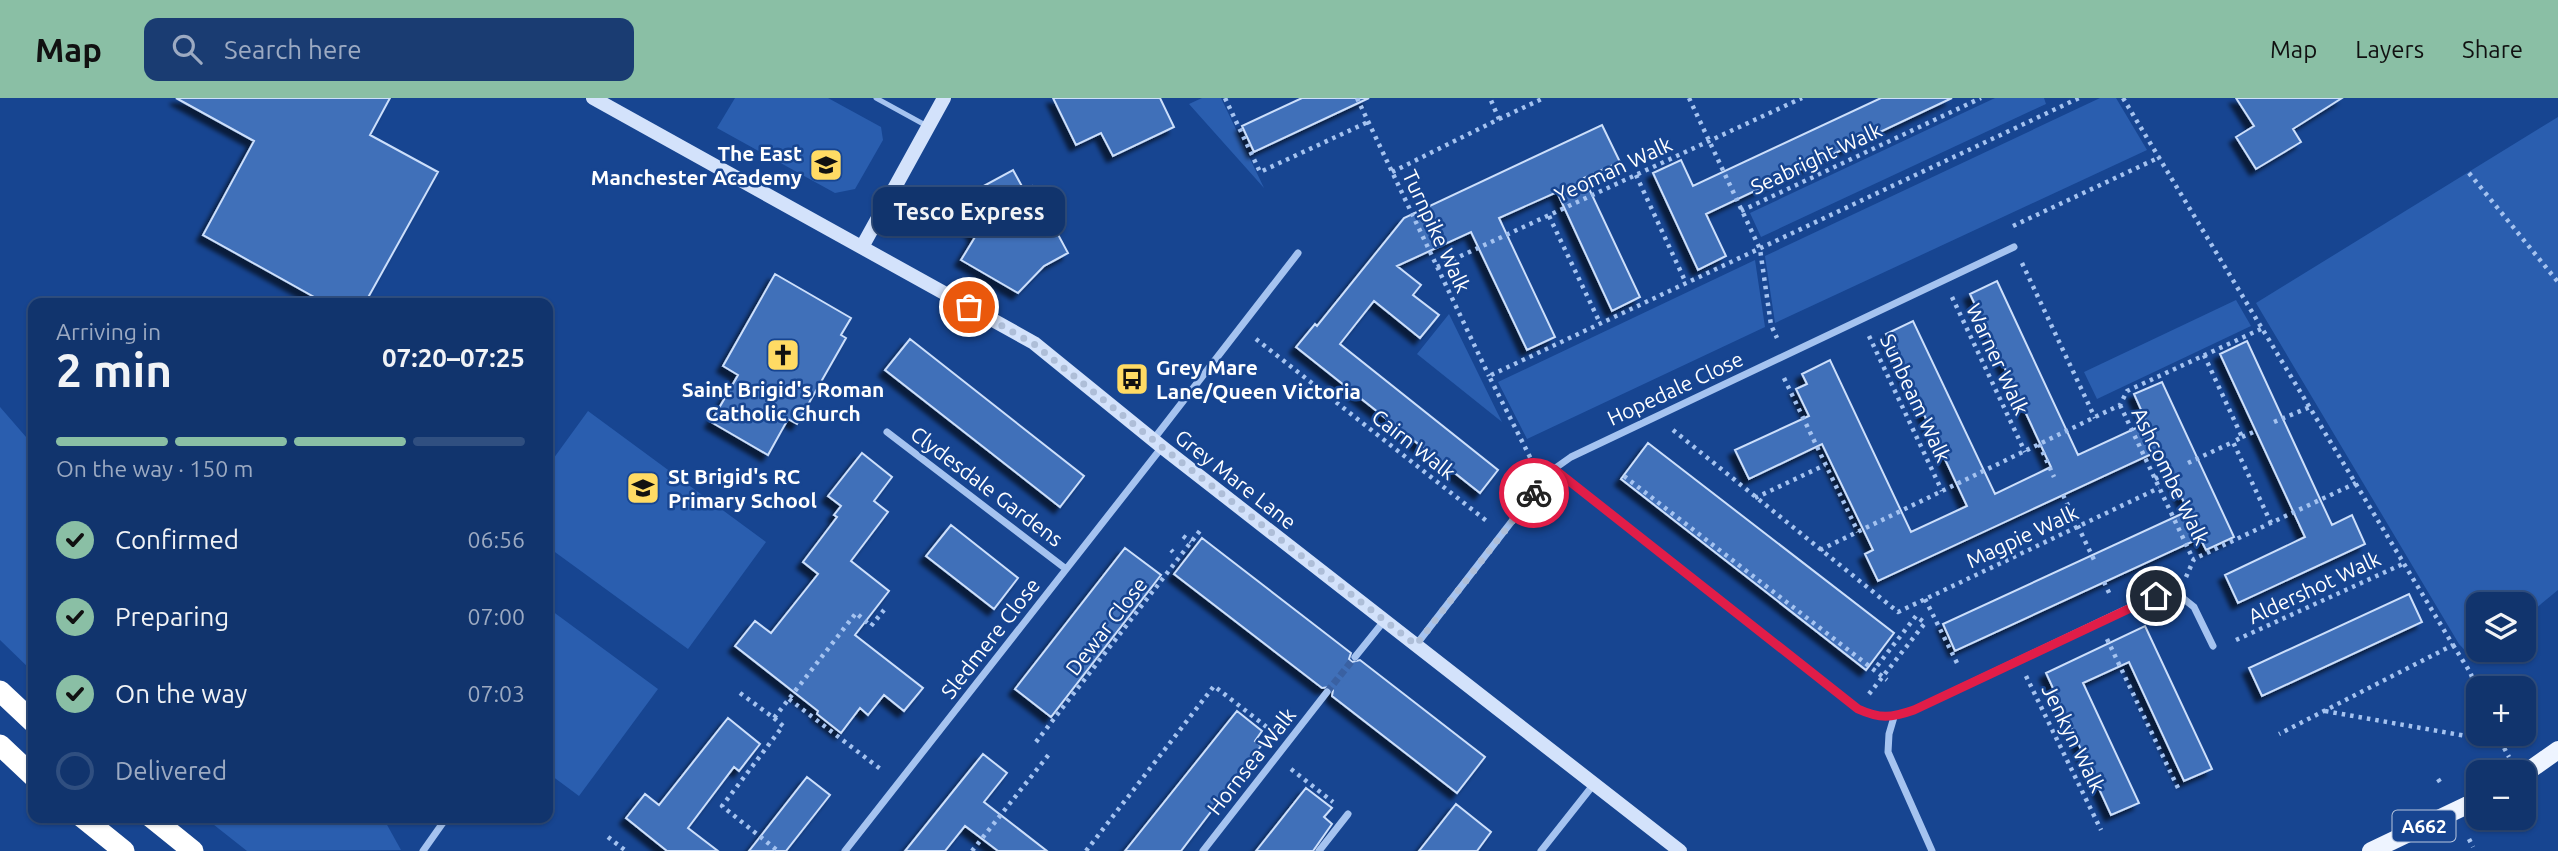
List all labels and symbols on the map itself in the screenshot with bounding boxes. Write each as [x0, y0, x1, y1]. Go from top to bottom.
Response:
street label: Seabright Walk [1747, 117, 1886, 199]
street label: Yeoman Walk [1550, 131, 1676, 207]
place label: The East Manchester Academy [591, 141, 802, 189]
school or university icon: The East Manchester Academy [807, 146, 845, 184]
street label: Turnpike Walk [1398, 166, 1476, 297]
callout: Tesco Express [873, 188, 1065, 237]
pin [939, 277, 999, 337]
street label: Warner Walk [1962, 300, 2034, 419]
street label: Sunbeam Walk [1876, 330, 1956, 466]
church icon: Saint Brigid's Roman Catholic Church [764, 336, 802, 374]
street label: Hopedale Close [1603, 346, 1747, 430]
place label: Grey Mare Lane/Queen Victoria [1156, 355, 1361, 403]
bus stop icon: Grey Mare Lane/Queen Victoria [1113, 360, 1151, 398]
place label: Saint Brigid's Roman Catholic Church [682, 377, 884, 425]
street label: Ashcombe Walk [2127, 403, 2215, 549]
street label: Cairn Walk [1367, 404, 1461, 484]
street label: Clydesdale Gardens [906, 421, 1068, 551]
street label: Grey Mare Lane [1171, 424, 1301, 534]
courier [1499, 458, 1569, 528]
place label: St Brigid's RC Primary School [668, 464, 817, 512]
school or university icon: St Brigid's RC Primary School [624, 469, 662, 507]
street label: Magpie Walk [1962, 499, 2082, 572]
street label: Aldershot Walk [2244, 546, 2384, 628]
pin [2126, 566, 2186, 626]
street label: Dewar Close [1060, 572, 1152, 680]
street label: Sledmere Close [936, 573, 1044, 703]
street label: Jenkyn Walk [2037, 680, 2111, 796]
street label: Hornsea Walk [1202, 702, 1300, 819]
road number: A662 [2392, 810, 2456, 842]

